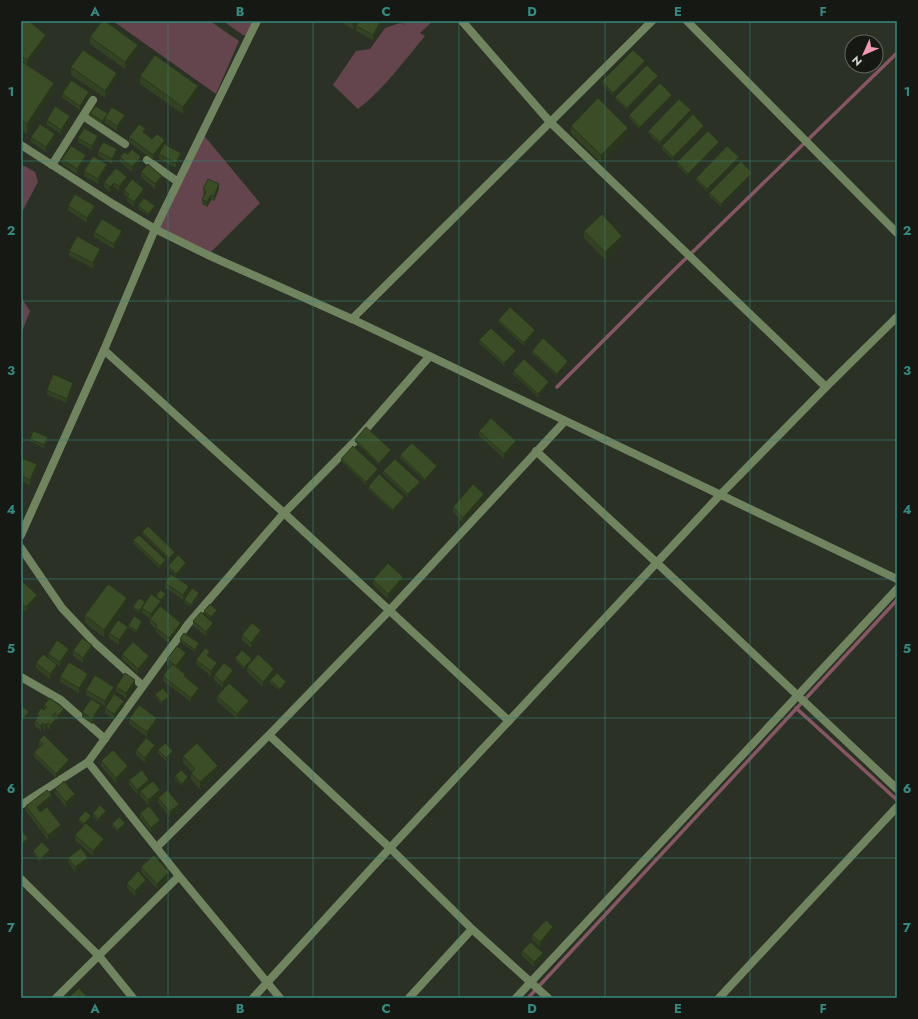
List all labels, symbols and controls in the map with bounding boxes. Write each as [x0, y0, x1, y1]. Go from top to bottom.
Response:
text: A [89, 2, 100, 21]
text: B [236, 2, 245, 21]
text: C [381, 2, 391, 21]
text: D [527, 2, 537, 21]
text: E [674, 2, 682, 21]
text: F [819, 2, 827, 21]
north arrow [844, 34, 884, 74]
text: N [848, 52, 866, 70]
text: 1 [8, 82, 14, 101]
text: 1 [904, 82, 910, 101]
text: 2 [7, 221, 15, 240]
text: 2 [903, 221, 911, 240]
text: 3 [7, 361, 15, 380]
text: 3 [903, 361, 911, 380]
text: 4 [6, 500, 16, 519]
text: 4 [902, 500, 912, 519]
text: 5 [7, 639, 15, 658]
text: 5 [903, 639, 911, 658]
text: 6 [7, 779, 16, 798]
text: 6 [903, 779, 912, 798]
text: 7 [7, 918, 15, 937]
text: 7 [903, 918, 911, 937]
text: A [89, 999, 100, 1018]
text: B [236, 999, 245, 1018]
text: C [381, 999, 391, 1018]
text: D [527, 999, 537, 1018]
text: E [674, 999, 682, 1018]
text: F [819, 999, 827, 1018]

